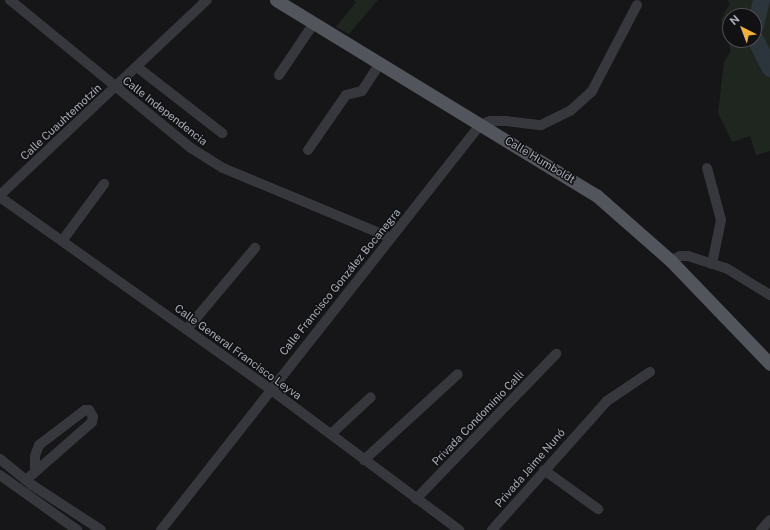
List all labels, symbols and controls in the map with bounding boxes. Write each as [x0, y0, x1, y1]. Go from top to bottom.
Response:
north arrow [722, 8, 762, 48]
text: N [727, 12, 742, 27]
street label: Calle Independencia [120, 74, 210, 148]
street label: Calle Cuauhtemotzín [18, 81, 104, 163]
street label: Calle Humboldt [502, 134, 578, 186]
street label: Calle Francisco González Bocanegra [277, 206, 403, 358]
street label: Calle General Francisco Leyva [172, 302, 304, 402]
street label: Privada Condominio Calli [429, 368, 527, 468]
street label: Privada Jaime Nunó [492, 426, 568, 510]

